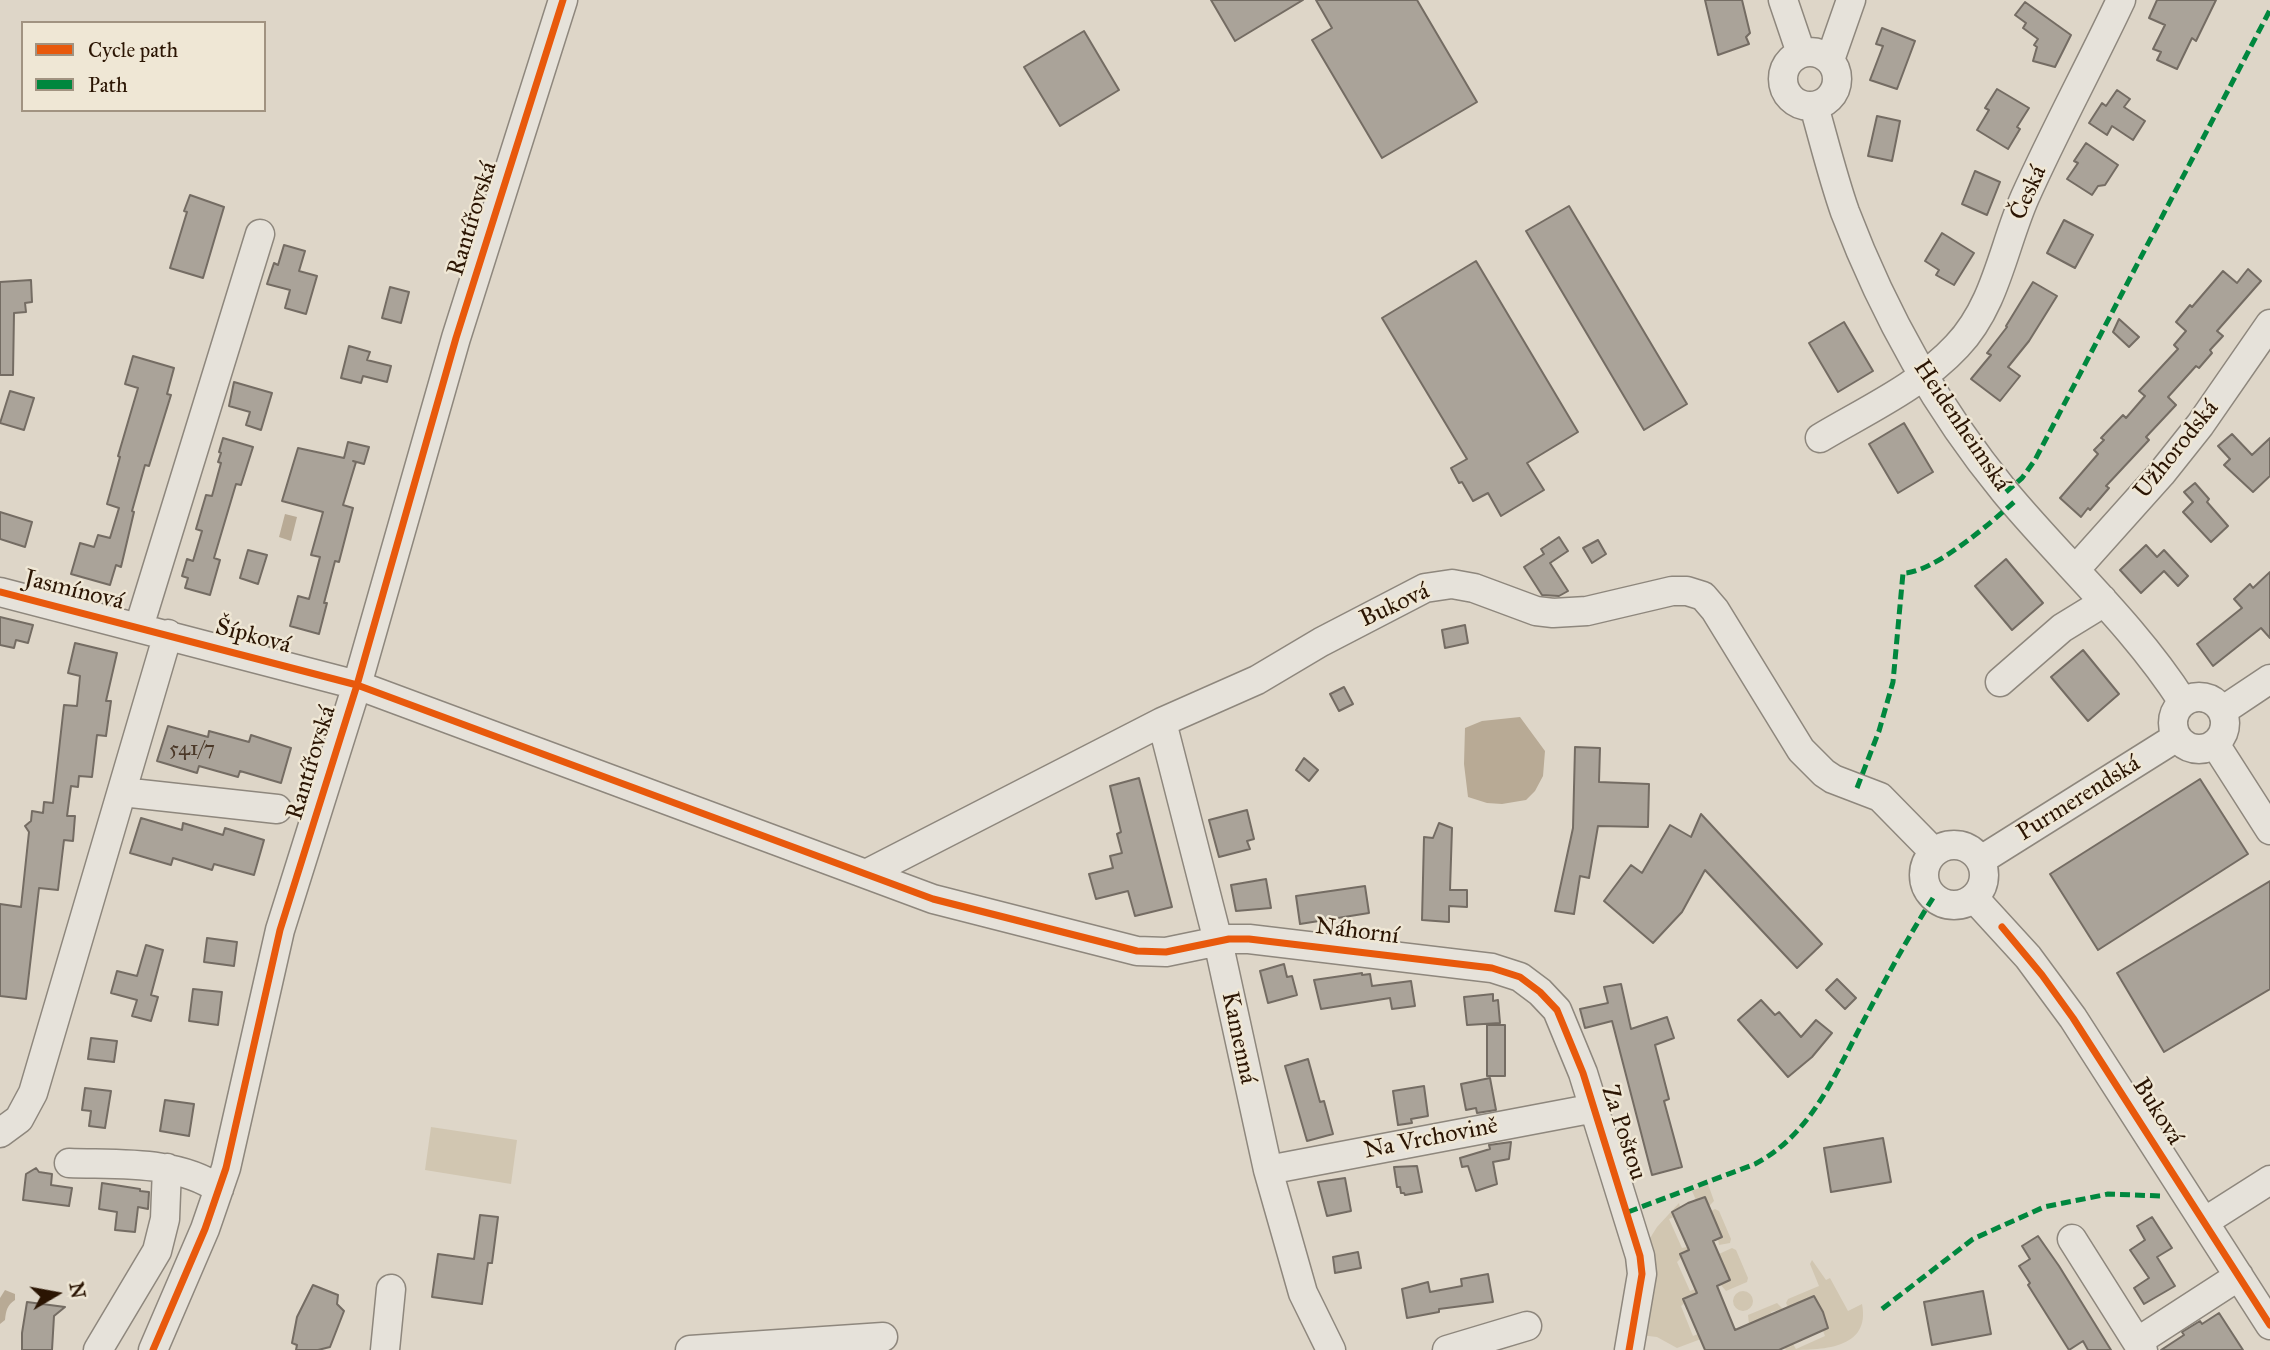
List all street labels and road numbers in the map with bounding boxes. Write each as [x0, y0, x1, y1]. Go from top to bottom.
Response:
street label: Rantířovská [442, 159, 504, 279]
street label: Česká [2004, 161, 2054, 225]
street label: Heidenheimská [1907, 355, 2015, 497]
street label: Užhorodská [2129, 395, 2225, 505]
street label: Jasmínová [21, 565, 127, 617]
street label: Buková [1356, 577, 1434, 635]
street label: Šípková [212, 613, 294, 661]
street label: Rantířovská [281, 703, 343, 823]
street label: Purmerendská [2012, 750, 2146, 848]
street label: Náhorní [1314, 913, 1400, 951]
street label: Kamenná [1214, 989, 1262, 1087]
street label: Buková [2125, 1073, 2189, 1151]
street label: Za Poštou [1594, 1082, 1652, 1184]
street label: Na Vrchovině [1362, 1112, 1500, 1166]

